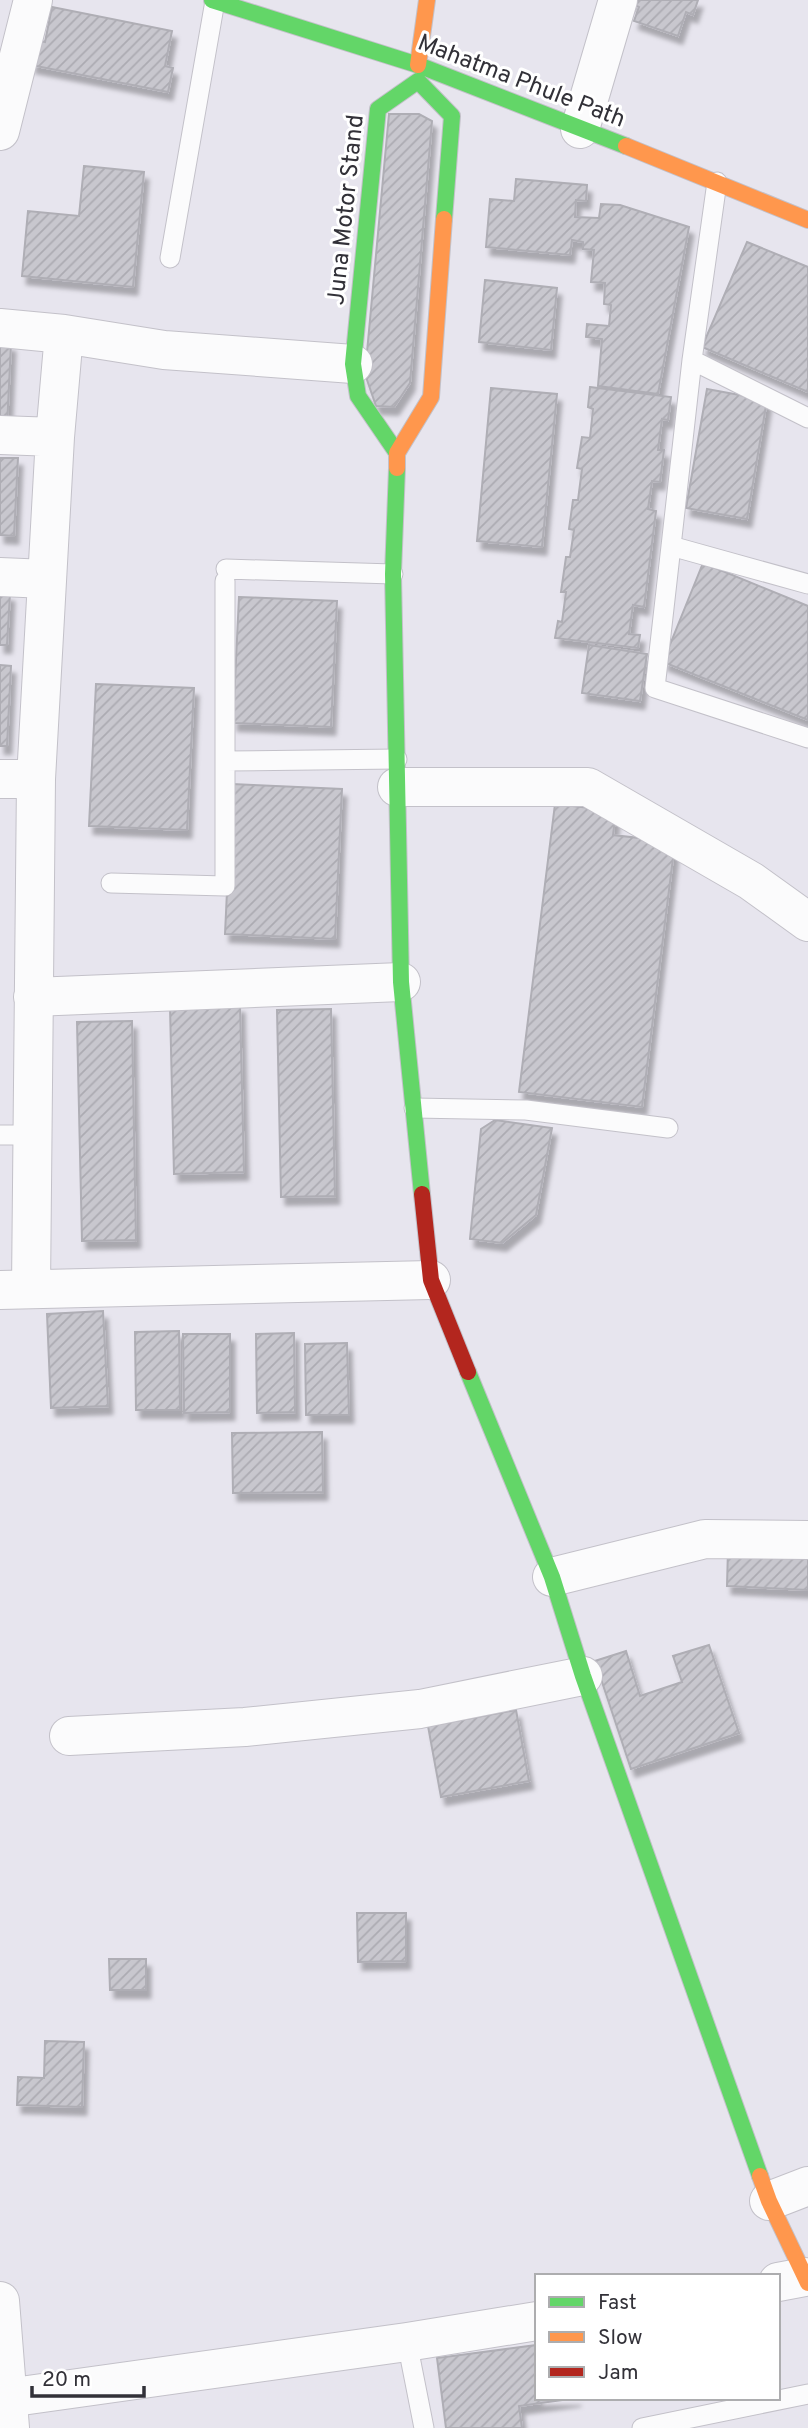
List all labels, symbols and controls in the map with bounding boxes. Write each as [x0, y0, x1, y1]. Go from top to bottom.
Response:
street label: Mahatma Phule Path [413, 29, 629, 135]
street label: Juna Motor Stand [322, 113, 372, 307]
legend [535, 2274, 780, 2400]
text: Fast [598, 2290, 637, 2317]
text: Slow [598, 2325, 643, 2352]
scale bar [32, 2354, 144, 2398]
text: Jam [598, 2360, 639, 2387]
text: 20 m [42, 2367, 91, 2394]

